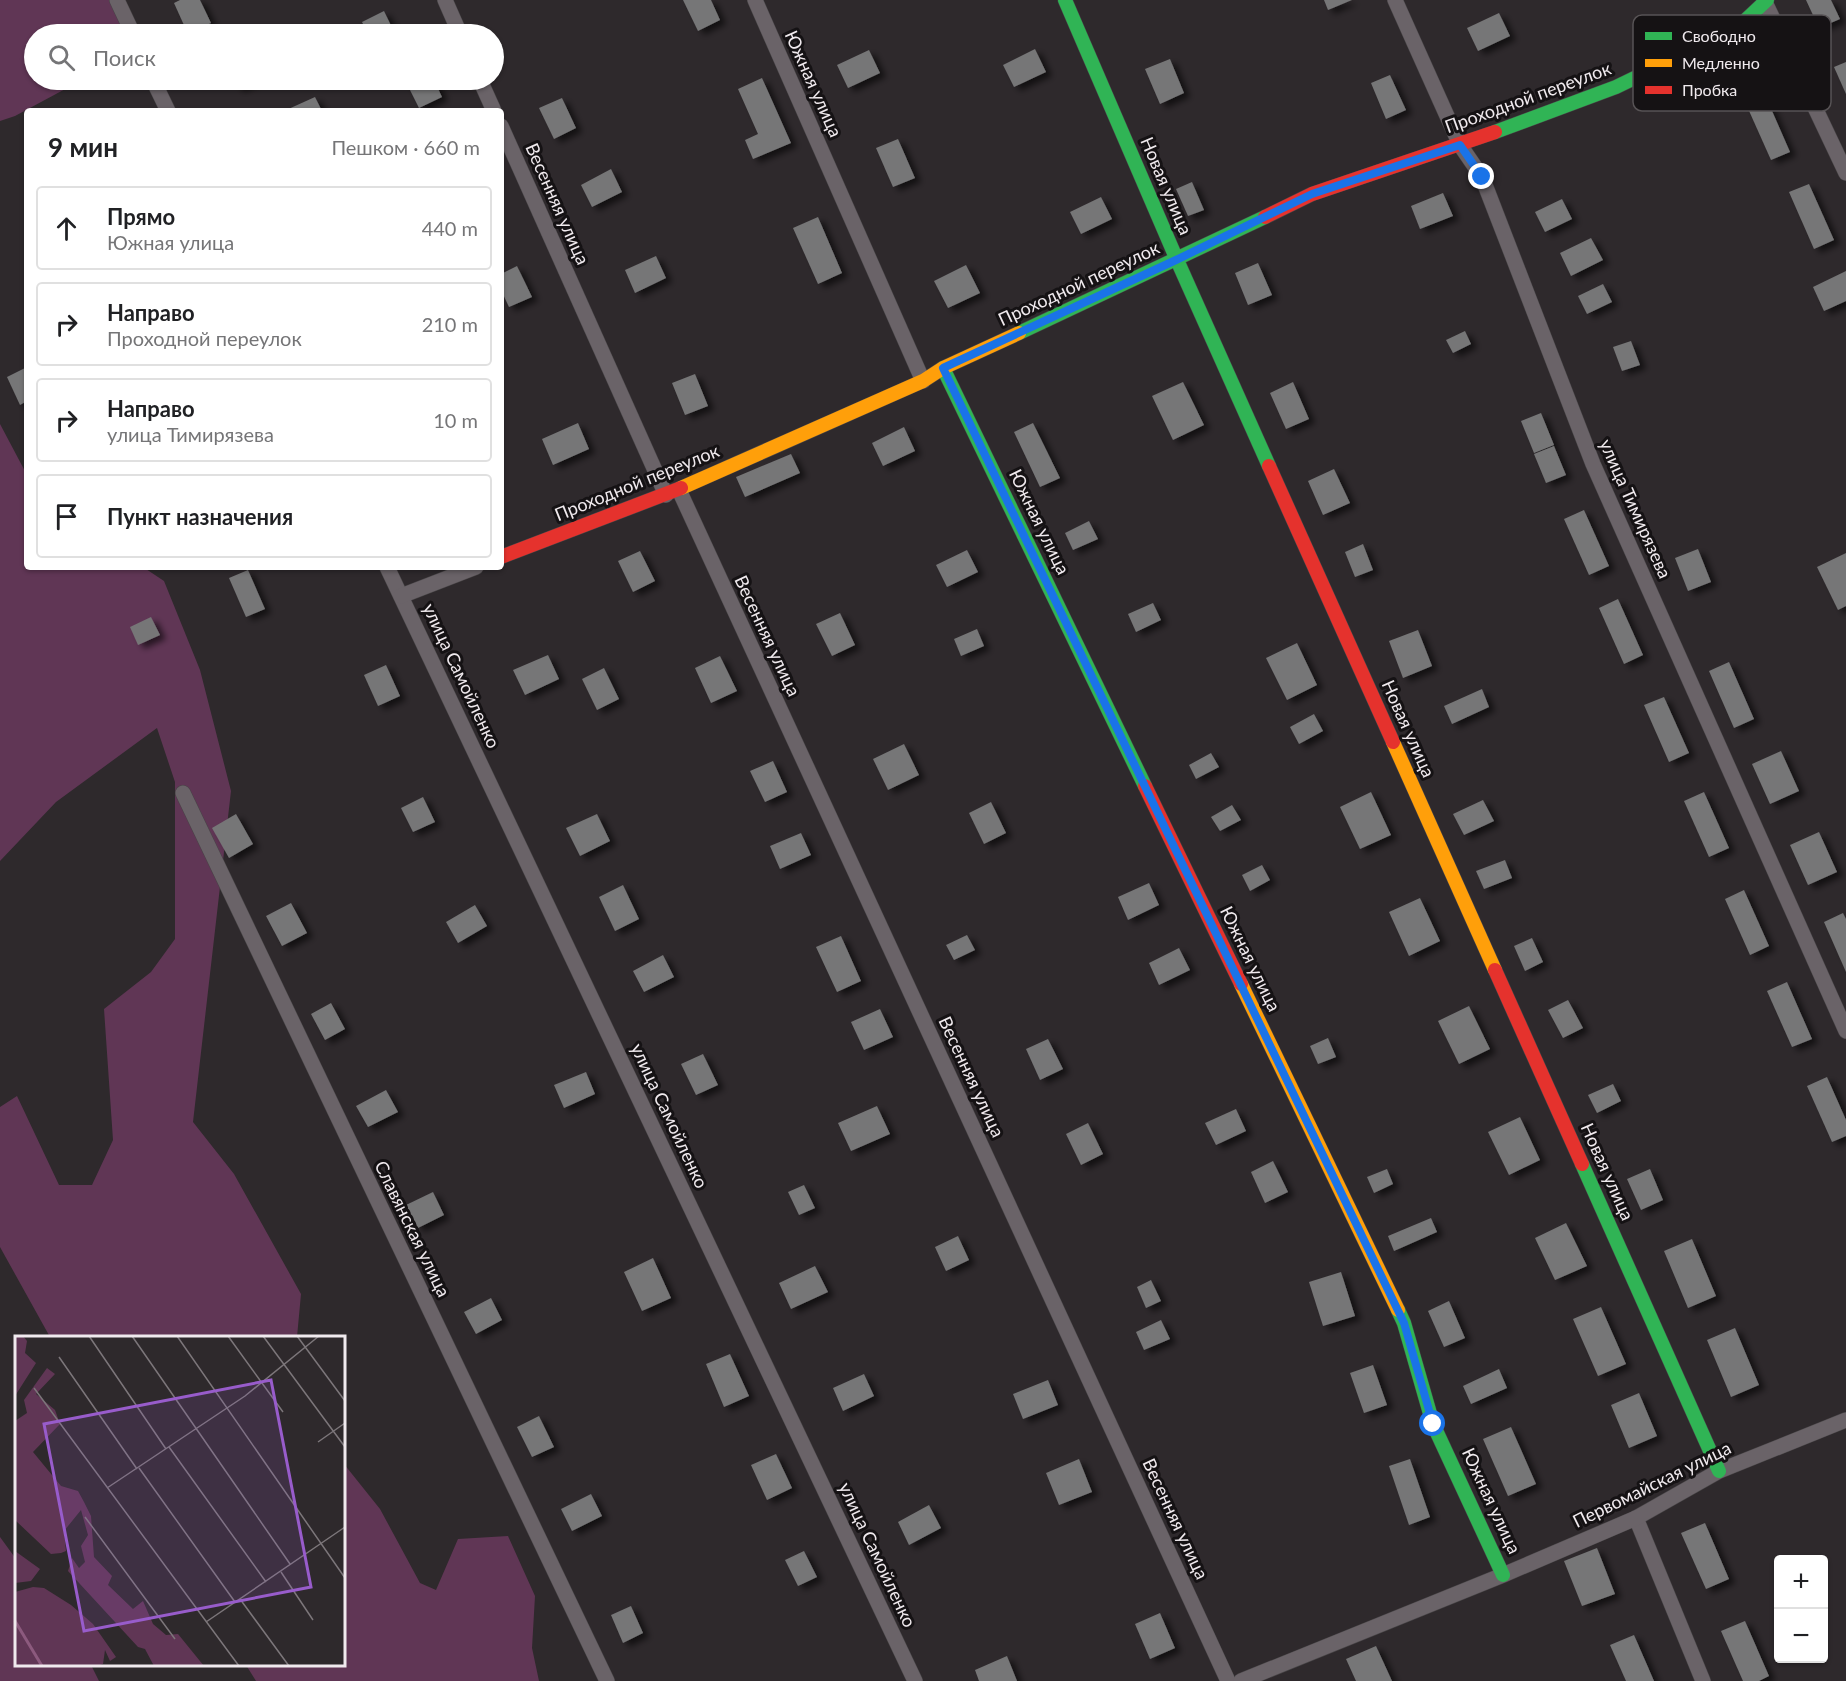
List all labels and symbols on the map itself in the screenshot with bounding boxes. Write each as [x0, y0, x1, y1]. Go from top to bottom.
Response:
legend [1633, 15, 1831, 111]
text: Свободно [1682, 26, 1756, 45]
street label: Южная улица [781, 27, 847, 140]
text: Медленно [1682, 53, 1760, 72]
street label: Проходной переулок [1442, 57, 1614, 137]
text: Пробка [1682, 80, 1737, 99]
street label: Новая улица [1136, 133, 1197, 238]
street label: Весенняя улица [521, 139, 595, 268]
route end [1468, 163, 1494, 189]
street label: Проходной переулок [994, 236, 1163, 330]
street label: улица Тимирязева [1595, 436, 1677, 582]
street label: Проходной переулок [551, 439, 723, 525]
street label: Южная улица [1005, 465, 1075, 578]
street label: Весенняя улица [730, 572, 806, 699]
street label: улица Самойленко [419, 600, 505, 752]
street label: Новая улица [1378, 677, 1440, 781]
street label: Южная улица [1216, 902, 1286, 1015]
street label: Весенняя улица [934, 1013, 1010, 1140]
street label: улица Самойленко [627, 1040, 713, 1192]
street label: Новая улица [1577, 1120, 1639, 1224]
street label: Славянская улица [370, 1157, 455, 1300]
inset map [15, 1336, 345, 1666]
route start [1419, 1410, 1445, 1436]
street label: Первомайская улица [1569, 1436, 1734, 1532]
street label: Южная улица [1458, 1444, 1526, 1557]
street label: Весенняя улица [1138, 1455, 1214, 1582]
street label: улица Самойленко [835, 1479, 921, 1631]

